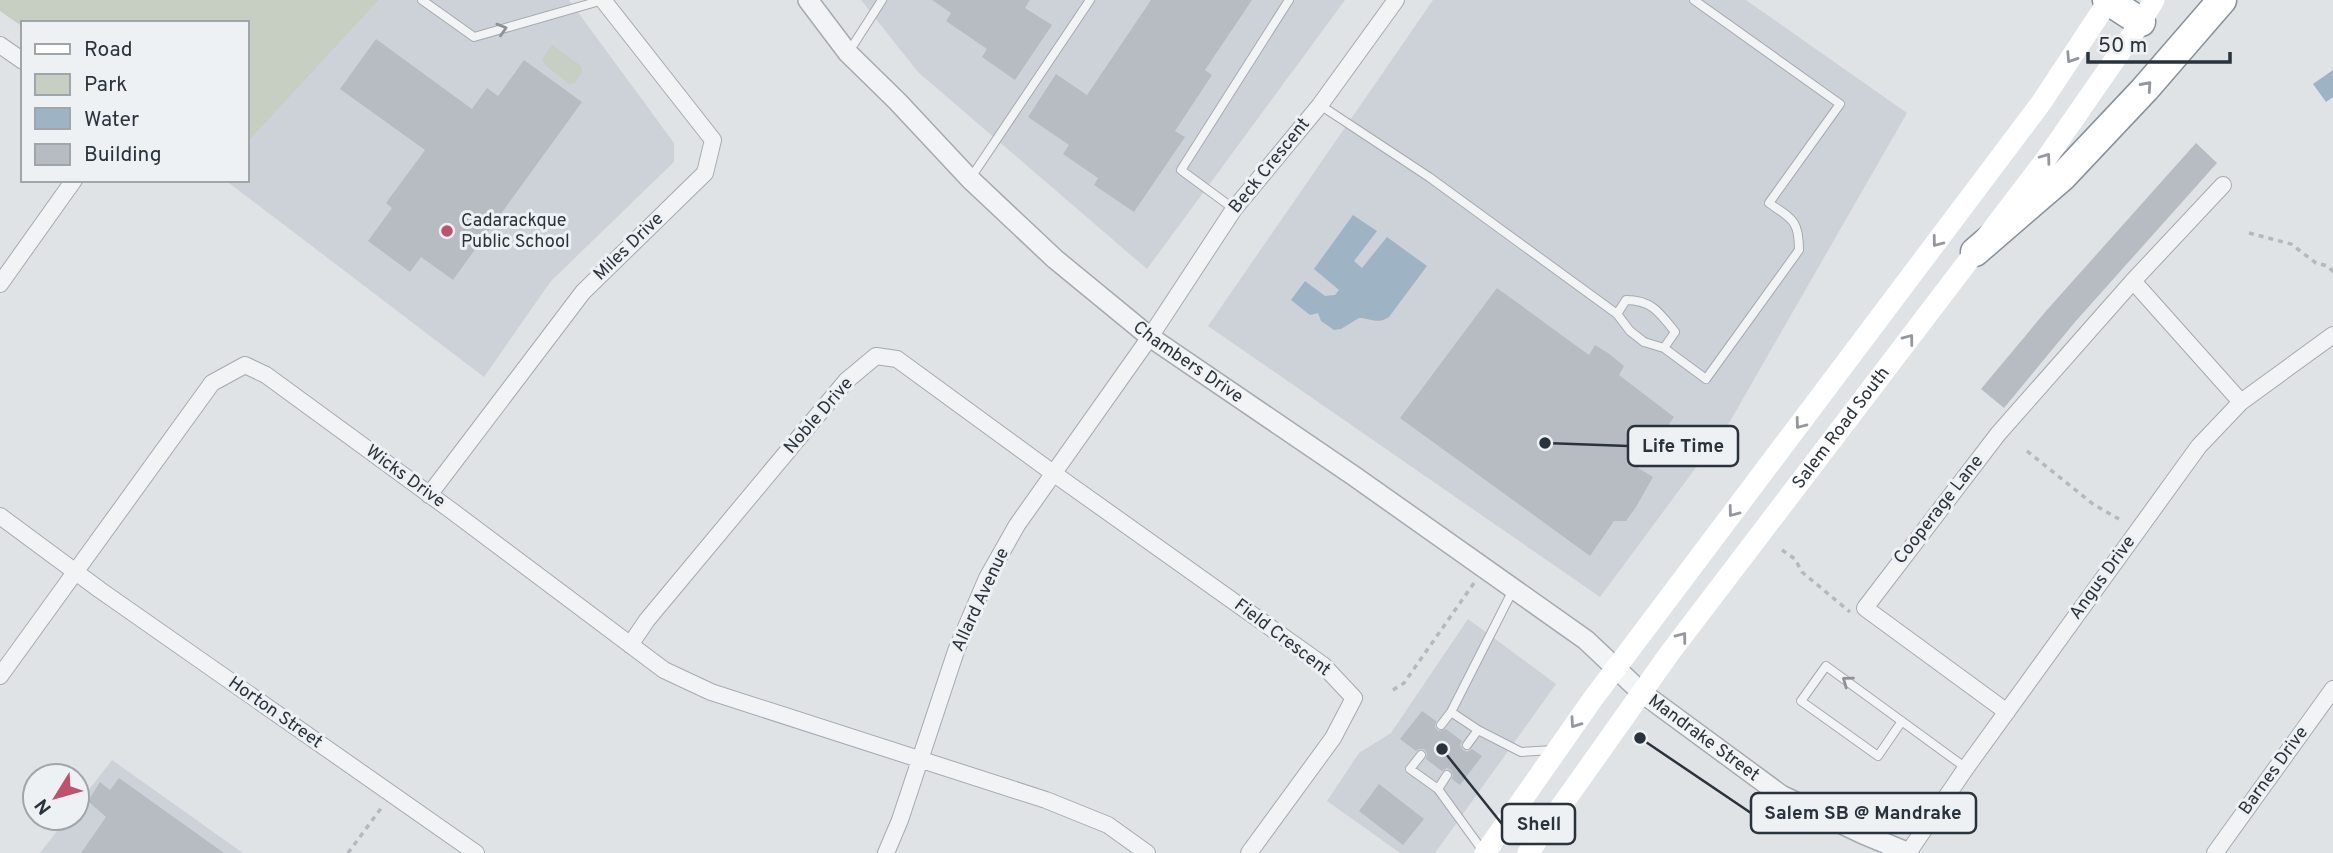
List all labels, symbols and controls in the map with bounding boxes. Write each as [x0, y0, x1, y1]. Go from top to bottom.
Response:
legend [21, 21, 248, 182]
scale bar [2088, 21, 2230, 65]
one-way arrow [496, 22, 508, 37]
text: 50 m [2098, 33, 2147, 60]
text: Road [84, 37, 133, 64]
one-way arrow [2066, 50, 2079, 63]
text: Park [84, 72, 127, 99]
one-way arrow [2139, 81, 2152, 94]
text: Water [84, 107, 139, 134]
street label: Beck Crescent [1224, 114, 1316, 218]
text: Building [84, 142, 162, 169]
one-way arrow [2038, 153, 2051, 166]
street label: Miles Drive [589, 208, 669, 286]
place label: Cadarackque Public School [461, 210, 570, 254]
marker: Cadarackque Public School [439, 223, 455, 239]
one-way arrow [1932, 234, 1945, 247]
street label: Chambers Drive [1128, 316, 1248, 409]
one-way arrow [1900, 334, 1913, 347]
street label: Salem Road South [1787, 362, 1895, 494]
street label: Noble Drive [779, 373, 859, 459]
one-way arrow [1795, 416, 1808, 428]
callout: Life Time [1628, 426, 1738, 466]
text: Life Time [1642, 435, 1724, 459]
street label: Wicks Drive [361, 440, 449, 514]
street label: Cooperage Lane [1889, 451, 1989, 569]
one-way arrow [1729, 504, 1742, 517]
street label: Angus Drive [2065, 532, 2141, 624]
street label: Allard Avenue [947, 545, 1015, 655]
street label: Field Crescent [1229, 594, 1335, 682]
one-way arrow [1673, 632, 1686, 644]
street label: Horton Street [223, 672, 327, 754]
one-way arrow [1842, 677, 1855, 689]
street label: Mandrake Street [1643, 690, 1764, 787]
one-way arrow [1570, 716, 1583, 729]
street label: Barnes Drive [2234, 722, 2314, 820]
north arrow [21, 762, 91, 832]
text: N [30, 793, 58, 819]
callout: Salem SB @ Mandrake [1751, 793, 1976, 833]
text: Salem SB @ Mandrake [1764, 802, 1962, 826]
callout: Shell [1502, 804, 1575, 844]
text: Shell [1517, 813, 1561, 837]

